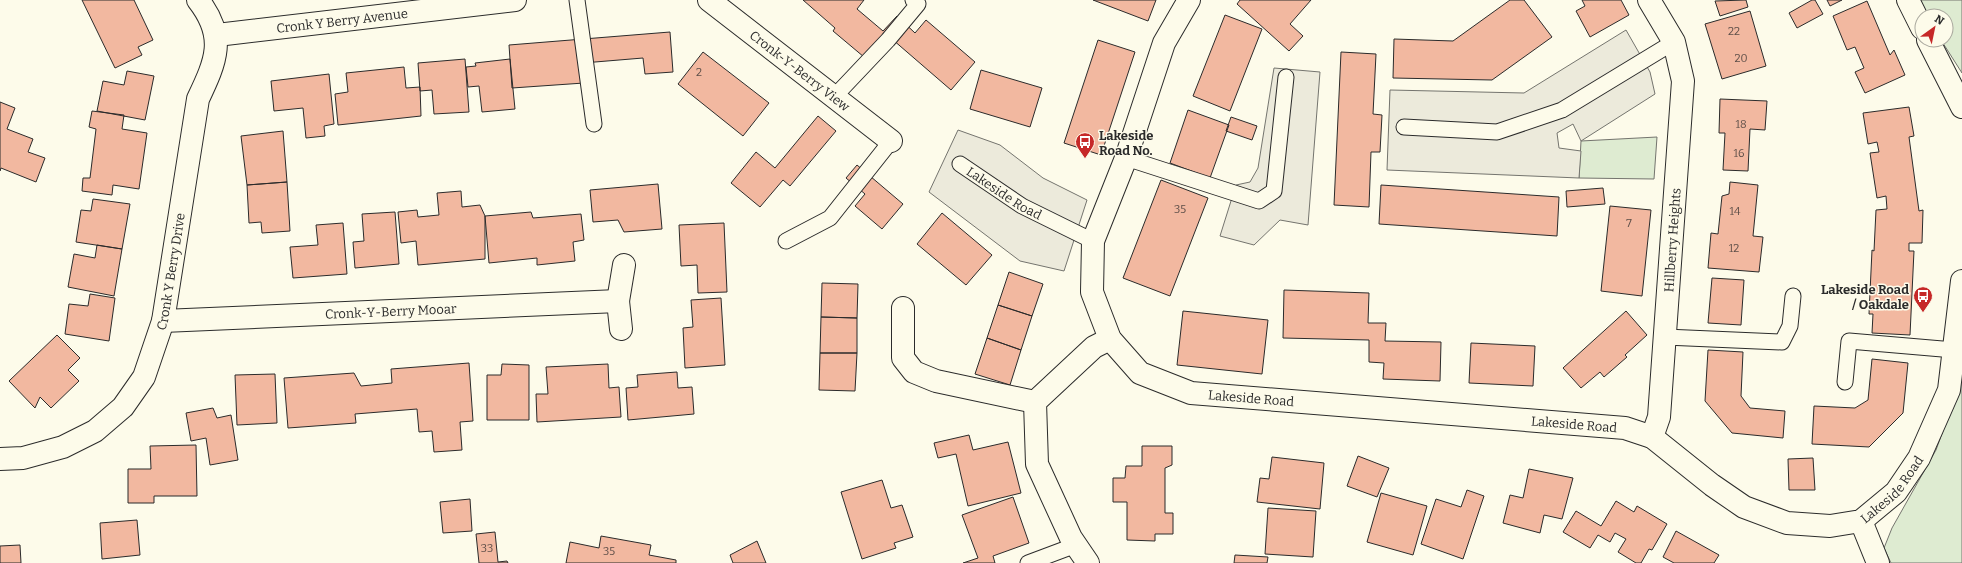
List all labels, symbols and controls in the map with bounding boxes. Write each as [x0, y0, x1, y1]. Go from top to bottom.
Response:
street label: Cronk Y Berry Avenue [276, 6, 409, 36]
north arrow [1914, 8, 1954, 48]
text: N [1932, 12, 1947, 28]
house number: 22 [1728, 25, 1740, 38]
street label: Cronk-Y-Berry View [747, 27, 853, 115]
house number: 20 [1734, 52, 1748, 65]
house number: 2 [696, 66, 702, 79]
house number: 18 [1735, 118, 1747, 131]
place label: Lakeside Road No. [1099, 128, 1153, 158]
bus stop icon: Lakeside Road No. [1074, 131, 1096, 159]
house number: 16 [1734, 147, 1744, 160]
street label: Lakeside Road [964, 164, 1044, 223]
street label: Hillberry Heights [1661, 187, 1684, 293]
house number: 35 [1174, 203, 1186, 216]
house number: 14 [1730, 205, 1741, 218]
street label: Cronk Y Berry Drive [153, 212, 188, 332]
house number: 7 [1626, 217, 1632, 230]
house number: 12 [1729, 242, 1739, 255]
place label: Lakeside Road / Oakdale [1821, 282, 1909, 312]
bus stop icon: Lakeside Road / Oakdale [1912, 285, 1934, 313]
street label: Cronk-Y-Berry Mooar [325, 301, 457, 322]
street label: Lakeside Road [1207, 387, 1295, 409]
street label: Lakeside Road [1530, 413, 1618, 435]
street label: Lakeside Road [1858, 453, 1926, 526]
house number: 33 [481, 542, 493, 555]
house number: 35 [603, 545, 615, 558]

